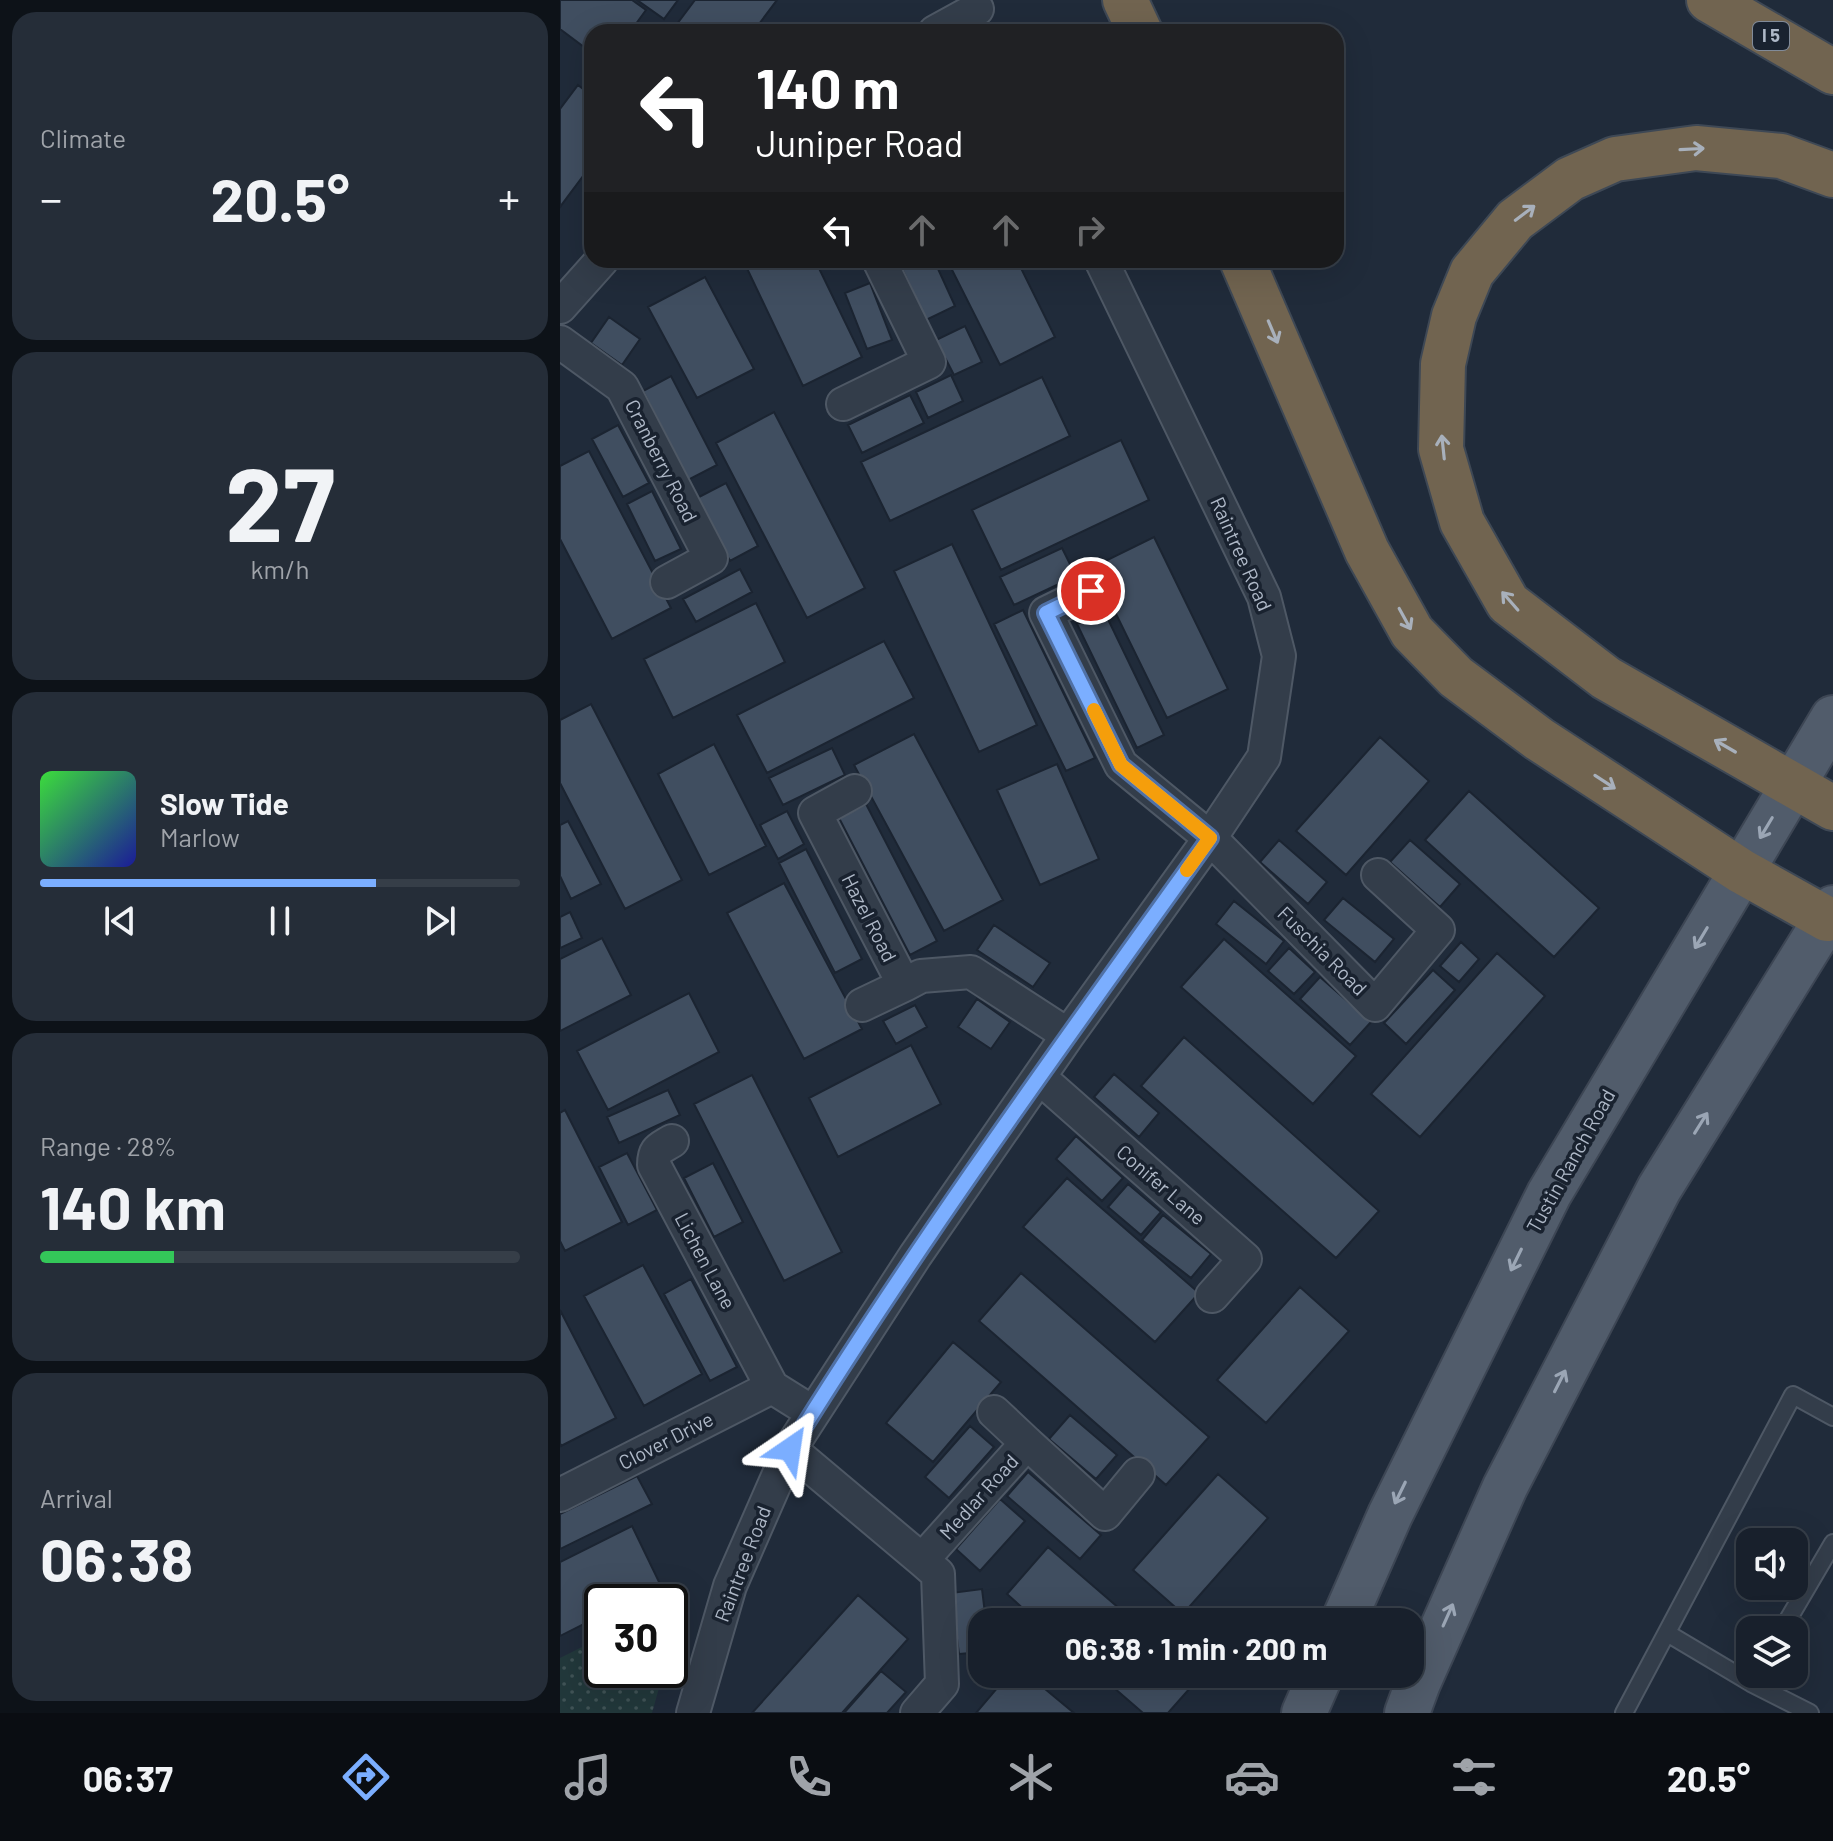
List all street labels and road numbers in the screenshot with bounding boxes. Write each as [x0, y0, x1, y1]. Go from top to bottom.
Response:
road number: I 5 [1753, 22, 1789, 50]
street label: Cranberry Road [621, 395, 703, 526]
street label: Raintree Road [1206, 493, 1278, 614]
street label: Hazel Road [837, 869, 902, 966]
street label: Fuschia Road [1273, 901, 1372, 1000]
street label: Tustin Ranch Road [1521, 1085, 1620, 1237]
street label: Conifer Lane [1112, 1139, 1211, 1229]
street label: Lichen Lane [670, 1208, 741, 1313]
street label: Clover Drive [614, 1406, 717, 1474]
street label: Medlar Road [934, 1449, 1023, 1544]
street label: Raintree Road [709, 1502, 775, 1625]

